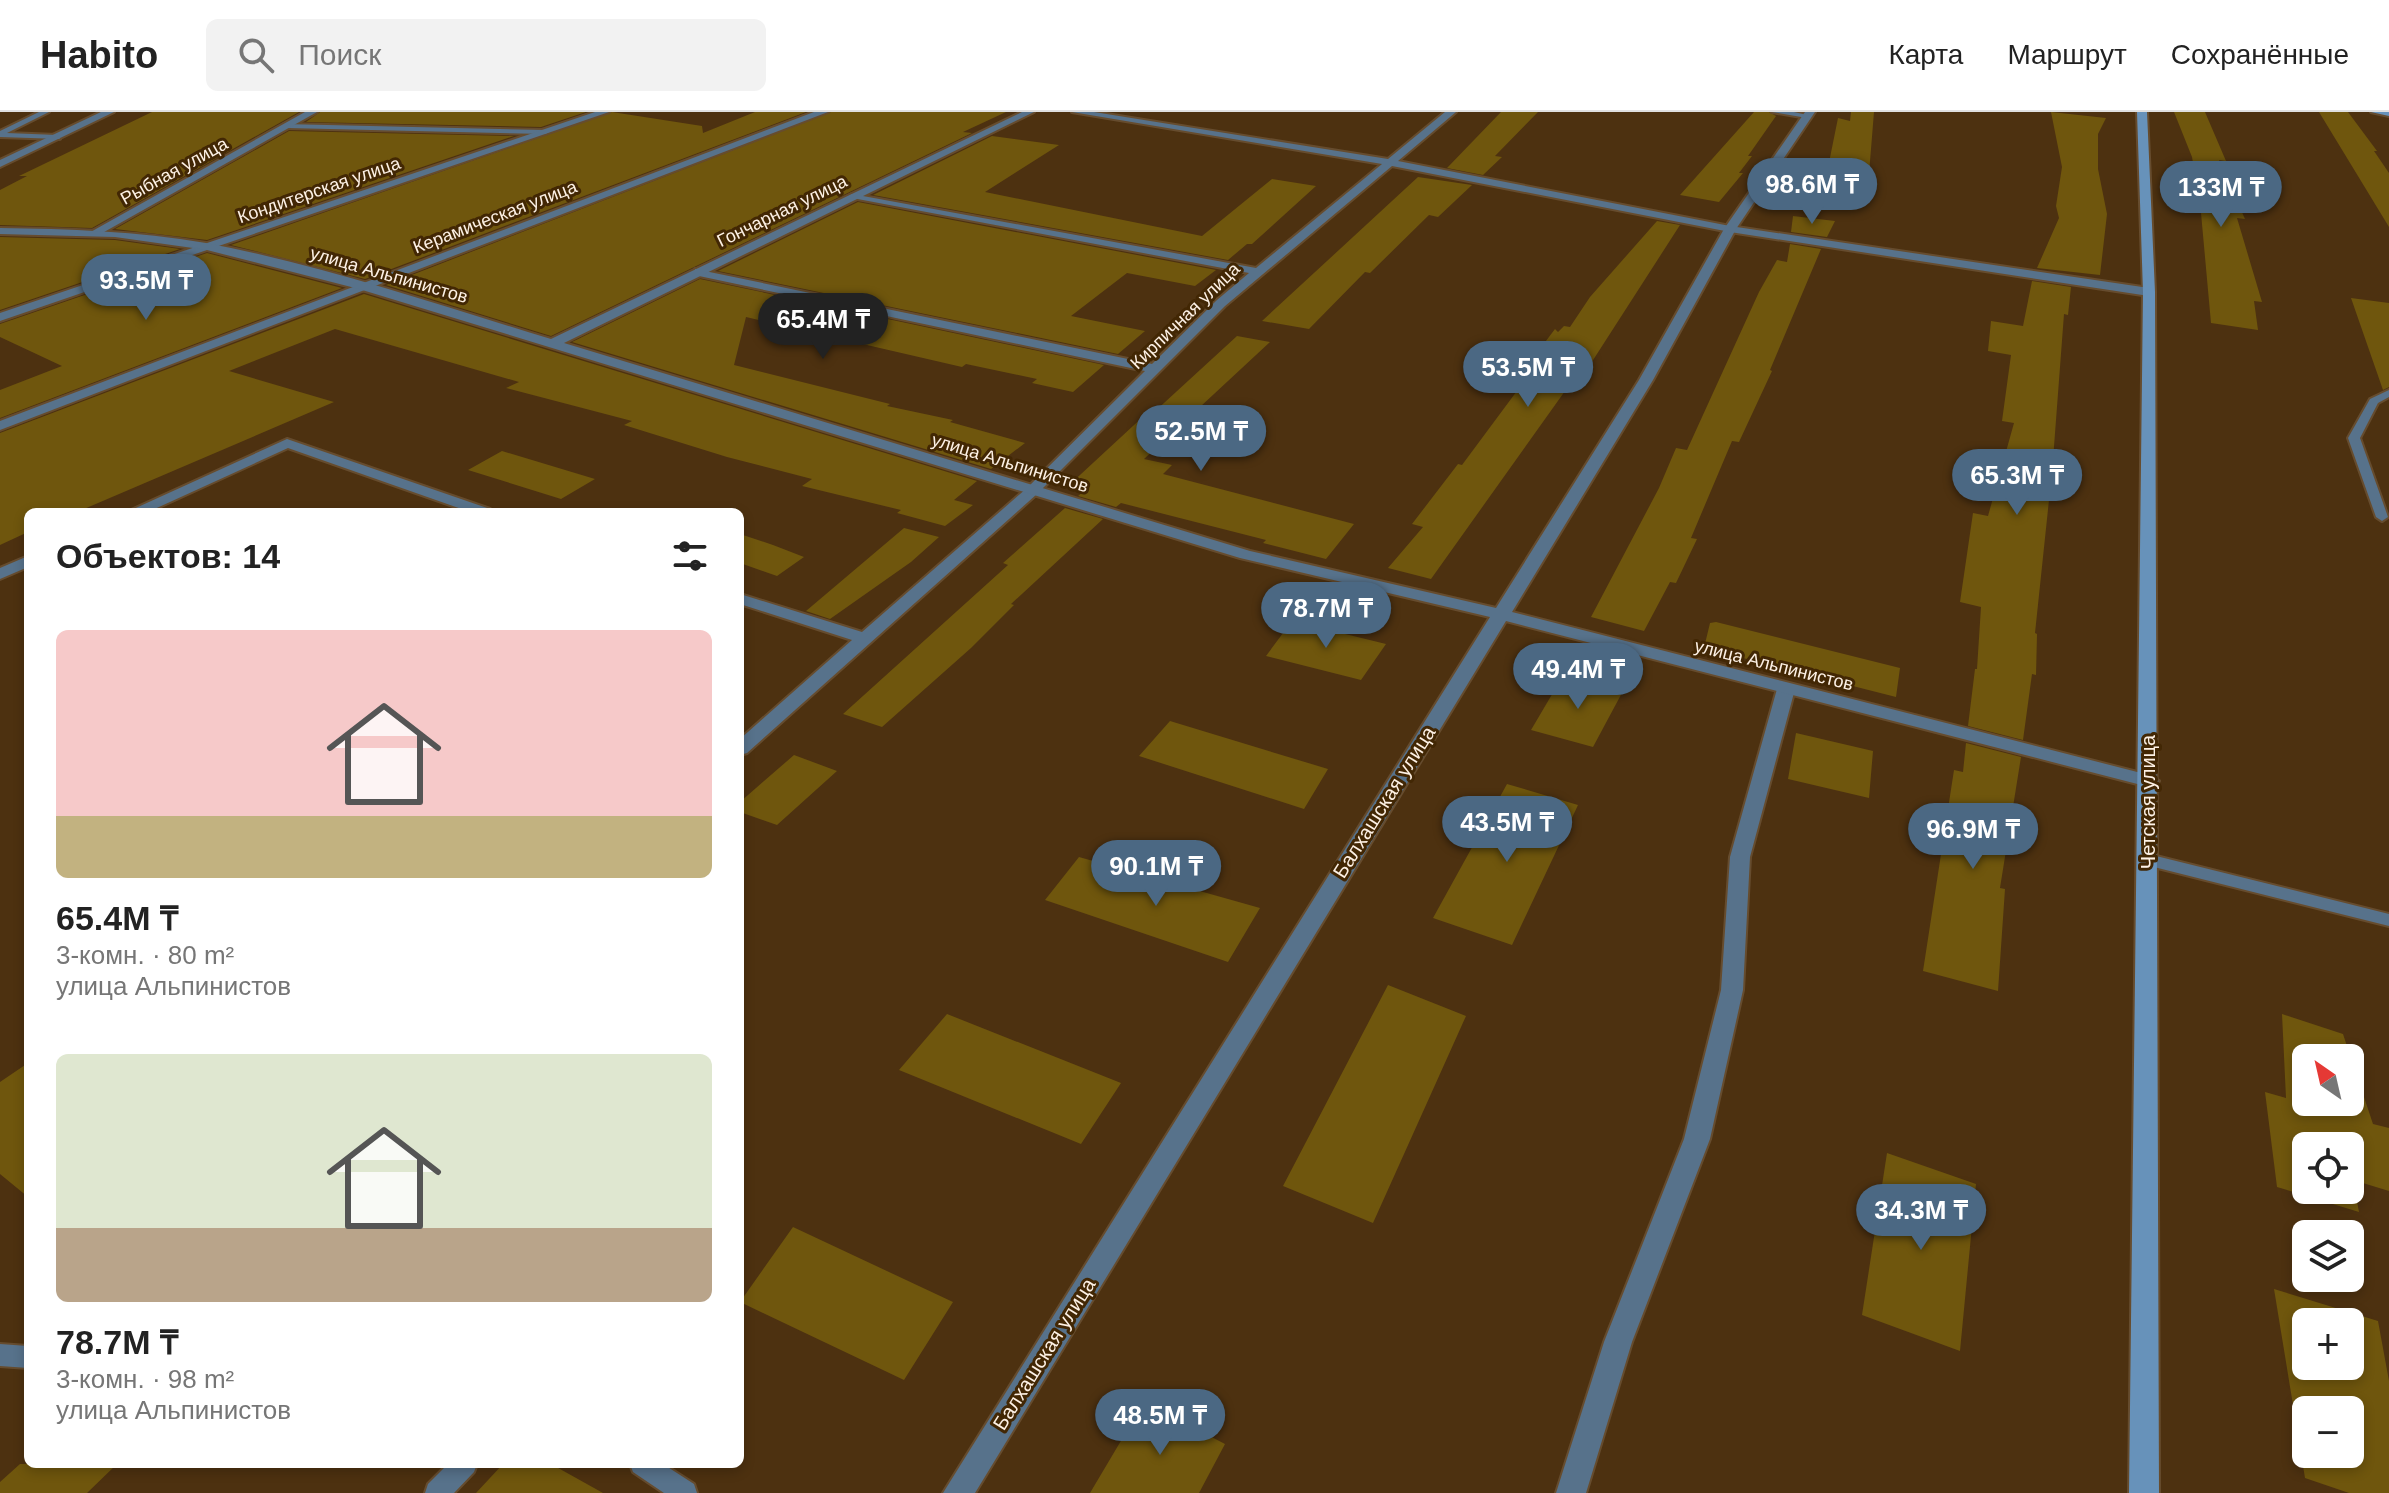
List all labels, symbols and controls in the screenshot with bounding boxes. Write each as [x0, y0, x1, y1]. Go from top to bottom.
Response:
search box [206, 19, 766, 91]
icon: search [234, 33, 278, 77]
text: Habito [40, 34, 158, 76]
text: Поиск [298, 38, 381, 71]
text: Карта [1888, 39, 1963, 70]
text: Маршрут [2007, 39, 2127, 70]
text: Сохранённые [2171, 39, 2349, 70]
street label: Рыбная улица [117, 133, 232, 209]
street label: Кондитерская улица [235, 152, 404, 227]
pin: 98.6M ₸ [1738, 158, 1886, 226]
pin: 133M ₸ [2156, 161, 2286, 229]
text: 98.6M ₸ [1765, 169, 1859, 199]
street label: Гончарная улица [714, 170, 851, 251]
text: 133M ₸ [2178, 172, 2264, 202]
street label: Керамическая улица [410, 176, 581, 257]
street label: улица Альпинистов [308, 243, 470, 307]
pin: 93.5M ₸ [72, 254, 220, 322]
street label: Кирпичная улица [1126, 258, 1244, 373]
text: 93.5M ₸ [99, 265, 193, 295]
pin: 65.4M ₸ [749, 293, 897, 361]
text: 65.4M ₸ [776, 304, 870, 334]
pin: 53.5M ₸ [1454, 341, 1602, 409]
text: 53.5M ₸ [1481, 352, 1575, 382]
pin: 52.5M ₸ [1127, 405, 1275, 473]
text: 52.5M ₸ [1154, 416, 1248, 446]
street label: улица Альпинистов [929, 430, 1091, 496]
pin: 65.3M ₸ [1943, 449, 2091, 517]
text: 65.3M ₸ [1970, 460, 2064, 490]
icon: filters [668, 534, 712, 578]
text: Объектов: 14 [56, 537, 280, 575]
pin: 78.7M ₸ [1252, 582, 1400, 650]
text: 78.7M ₸ [1279, 593, 1373, 623]
street label: улица Альпинистов [1693, 636, 1855, 694]
pin: 49.4M ₸ [1504, 643, 1652, 711]
text: 49.4M ₸ [1531, 654, 1625, 684]
icon: home [312, 682, 456, 826]
street label: Балхашская улица [1328, 721, 1440, 882]
street label: Четская улица [2137, 734, 2159, 869]
pin: 43.5M ₸ [1433, 796, 1581, 864]
pin: 96.9M ₸ [1899, 803, 2047, 871]
text: 43.5M ₸ [1460, 807, 1554, 837]
text: 96.9M ₸ [1926, 814, 2020, 844]
pin: 90.1M ₸ [1082, 840, 1230, 908]
text: 90.1M ₸ [1109, 851, 1203, 881]
text: 65.4M ₸ [56, 899, 179, 937]
text: 3-комн. · 80 m² [56, 940, 234, 970]
text: улица Альпинистов [56, 971, 291, 1001]
north arrow [2292, 1044, 2364, 1116]
map controls [2292, 1044, 2364, 1468]
icon: home [312, 1106, 456, 1250]
button: locate [2292, 1132, 2364, 1204]
pin: 34.3M ₸ [1847, 1184, 1995, 1252]
text: 34.3M ₸ [1874, 1195, 1968, 1225]
button: layers [2292, 1220, 2364, 1292]
street label: Балхашская улица [988, 1273, 1100, 1434]
button: + [2292, 1308, 2364, 1380]
text: 78.7M ₸ [56, 1323, 179, 1361]
text: 3-комн. · 98 m² [56, 1364, 234, 1394]
pin: 48.5M ₸ [1086, 1389, 1234, 1457]
text: улица Альпинистов [56, 1395, 291, 1425]
button: − [2292, 1396, 2364, 1468]
text: 48.5M ₸ [1113, 1400, 1207, 1430]

